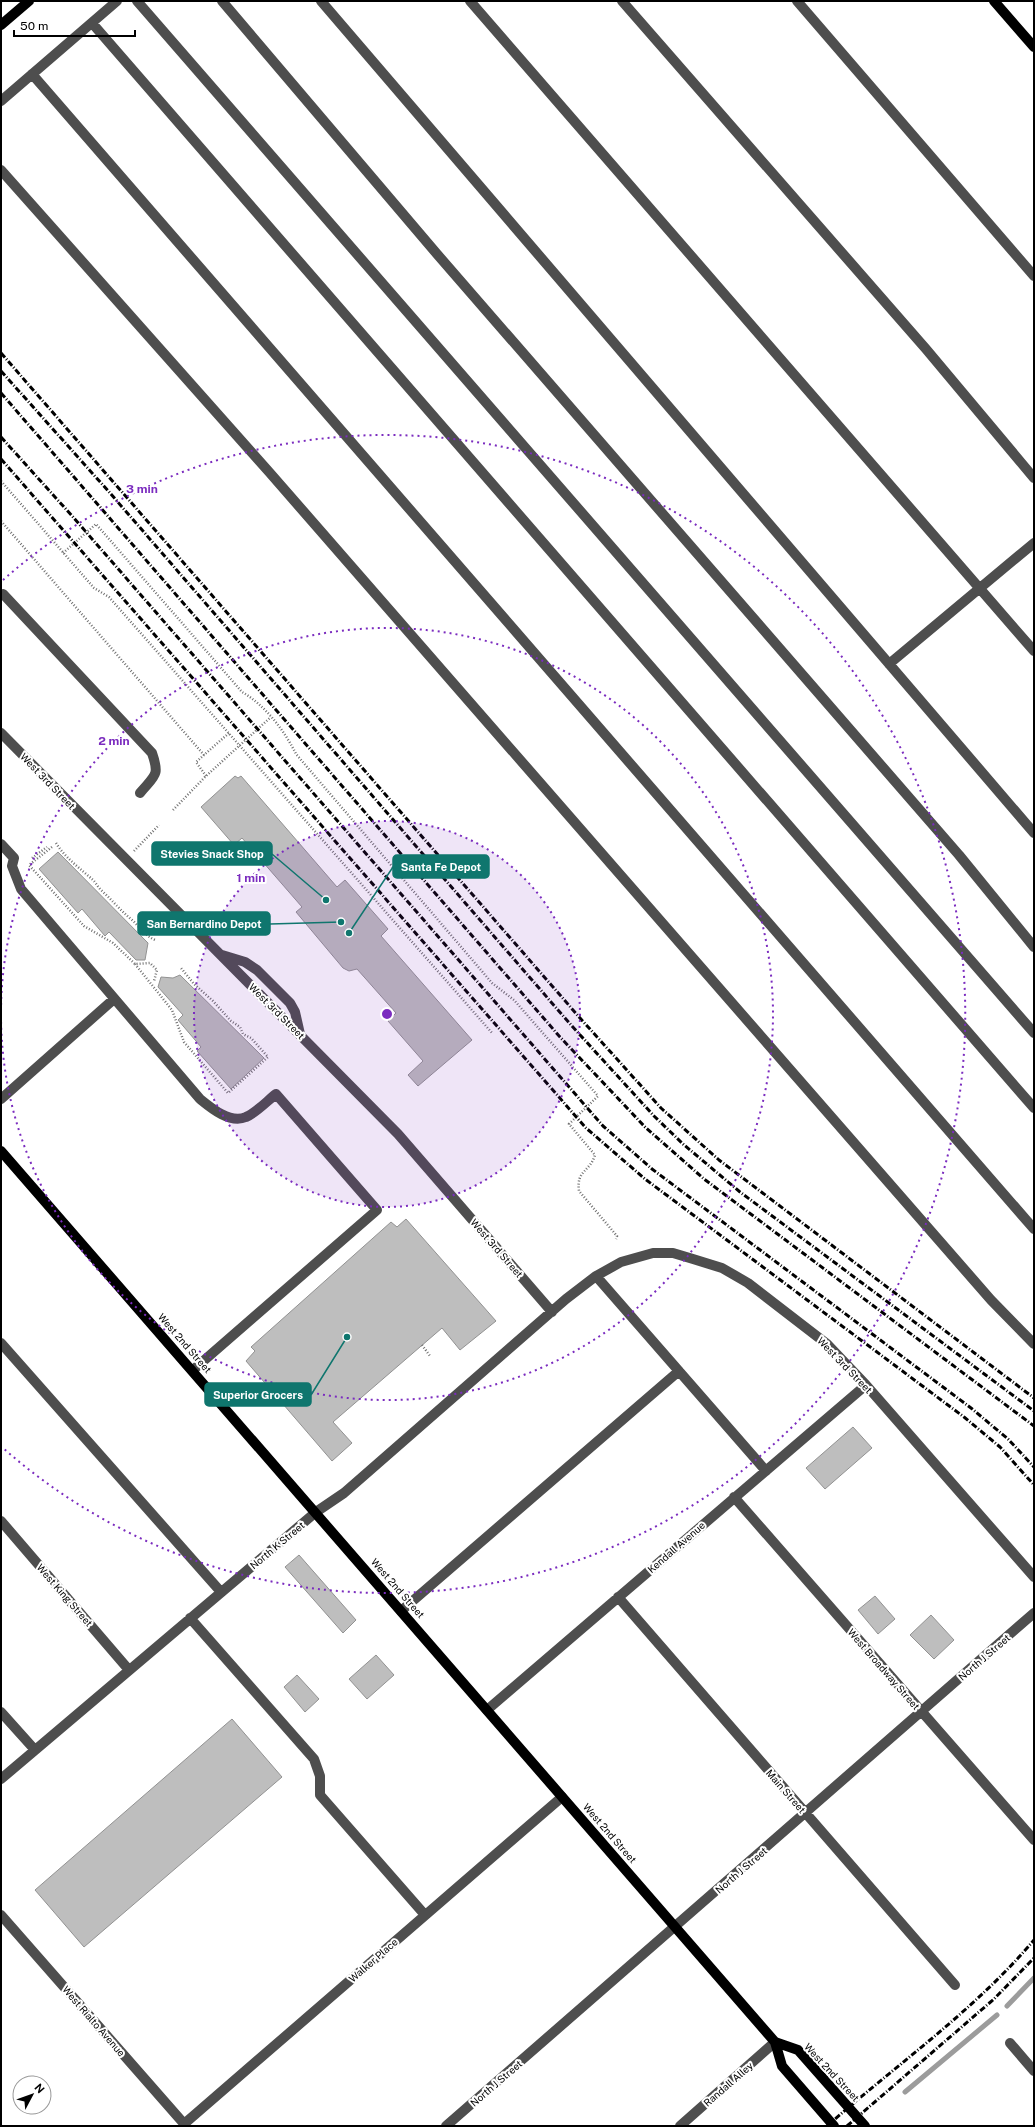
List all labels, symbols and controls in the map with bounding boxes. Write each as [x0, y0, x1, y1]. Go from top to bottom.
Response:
scale bar [14, 12, 135, 38]
text: 50 m [20, 19, 48, 33]
text: 3 min [126, 482, 158, 496]
text: 2 min [98, 734, 130, 748]
street label: West 3rd Street [18, 750, 78, 812]
callout: Stevies Snack Shop [152, 842, 272, 865]
text: Stevies Snack Shop [160, 848, 264, 860]
callout: Santa Fe Depot [393, 855, 489, 878]
text: Santa Fe Depot [401, 861, 482, 873]
text: 1 min [237, 871, 265, 885]
callout: San Bernardino Depot [138, 912, 270, 935]
text: San Bernardino Depot [146, 918, 262, 930]
street label: West 3rd Street [247, 981, 307, 1041]
centre of rings [380, 1007, 394, 1021]
street label: West 3rd Street [468, 1216, 526, 1280]
street label: West 2nd Street [156, 1311, 214, 1375]
street label: West 3rd Street [815, 1334, 875, 1396]
callout: Superior Grocers [205, 1383, 311, 1406]
text: Superior Grocers [213, 1389, 303, 1401]
street label: North K Street [247, 1519, 307, 1571]
street label: Kendall Avenue [645, 1519, 707, 1575]
street label: West 2nd Street [369, 1556, 427, 1620]
street label: West King Street [35, 1561, 96, 1629]
street label: West Broadway Street [845, 1626, 923, 1712]
street label: North J Street [956, 1631, 1012, 1683]
street label: Main Street [764, 1767, 808, 1816]
street label: West 2nd Street [581, 1801, 639, 1865]
street label: North J Street [713, 1844, 769, 1896]
street label: Walker Place [346, 1935, 400, 1985]
street label: West Rialto Avenue [60, 1983, 128, 2059]
street label: West 2nd Street [802, 2040, 862, 2104]
street label: North J Street [468, 2057, 524, 2109]
street label: Randall Alley [701, 2059, 756, 2109]
north arrow [12, 2075, 52, 2115]
text: N [32, 2081, 47, 2096]

